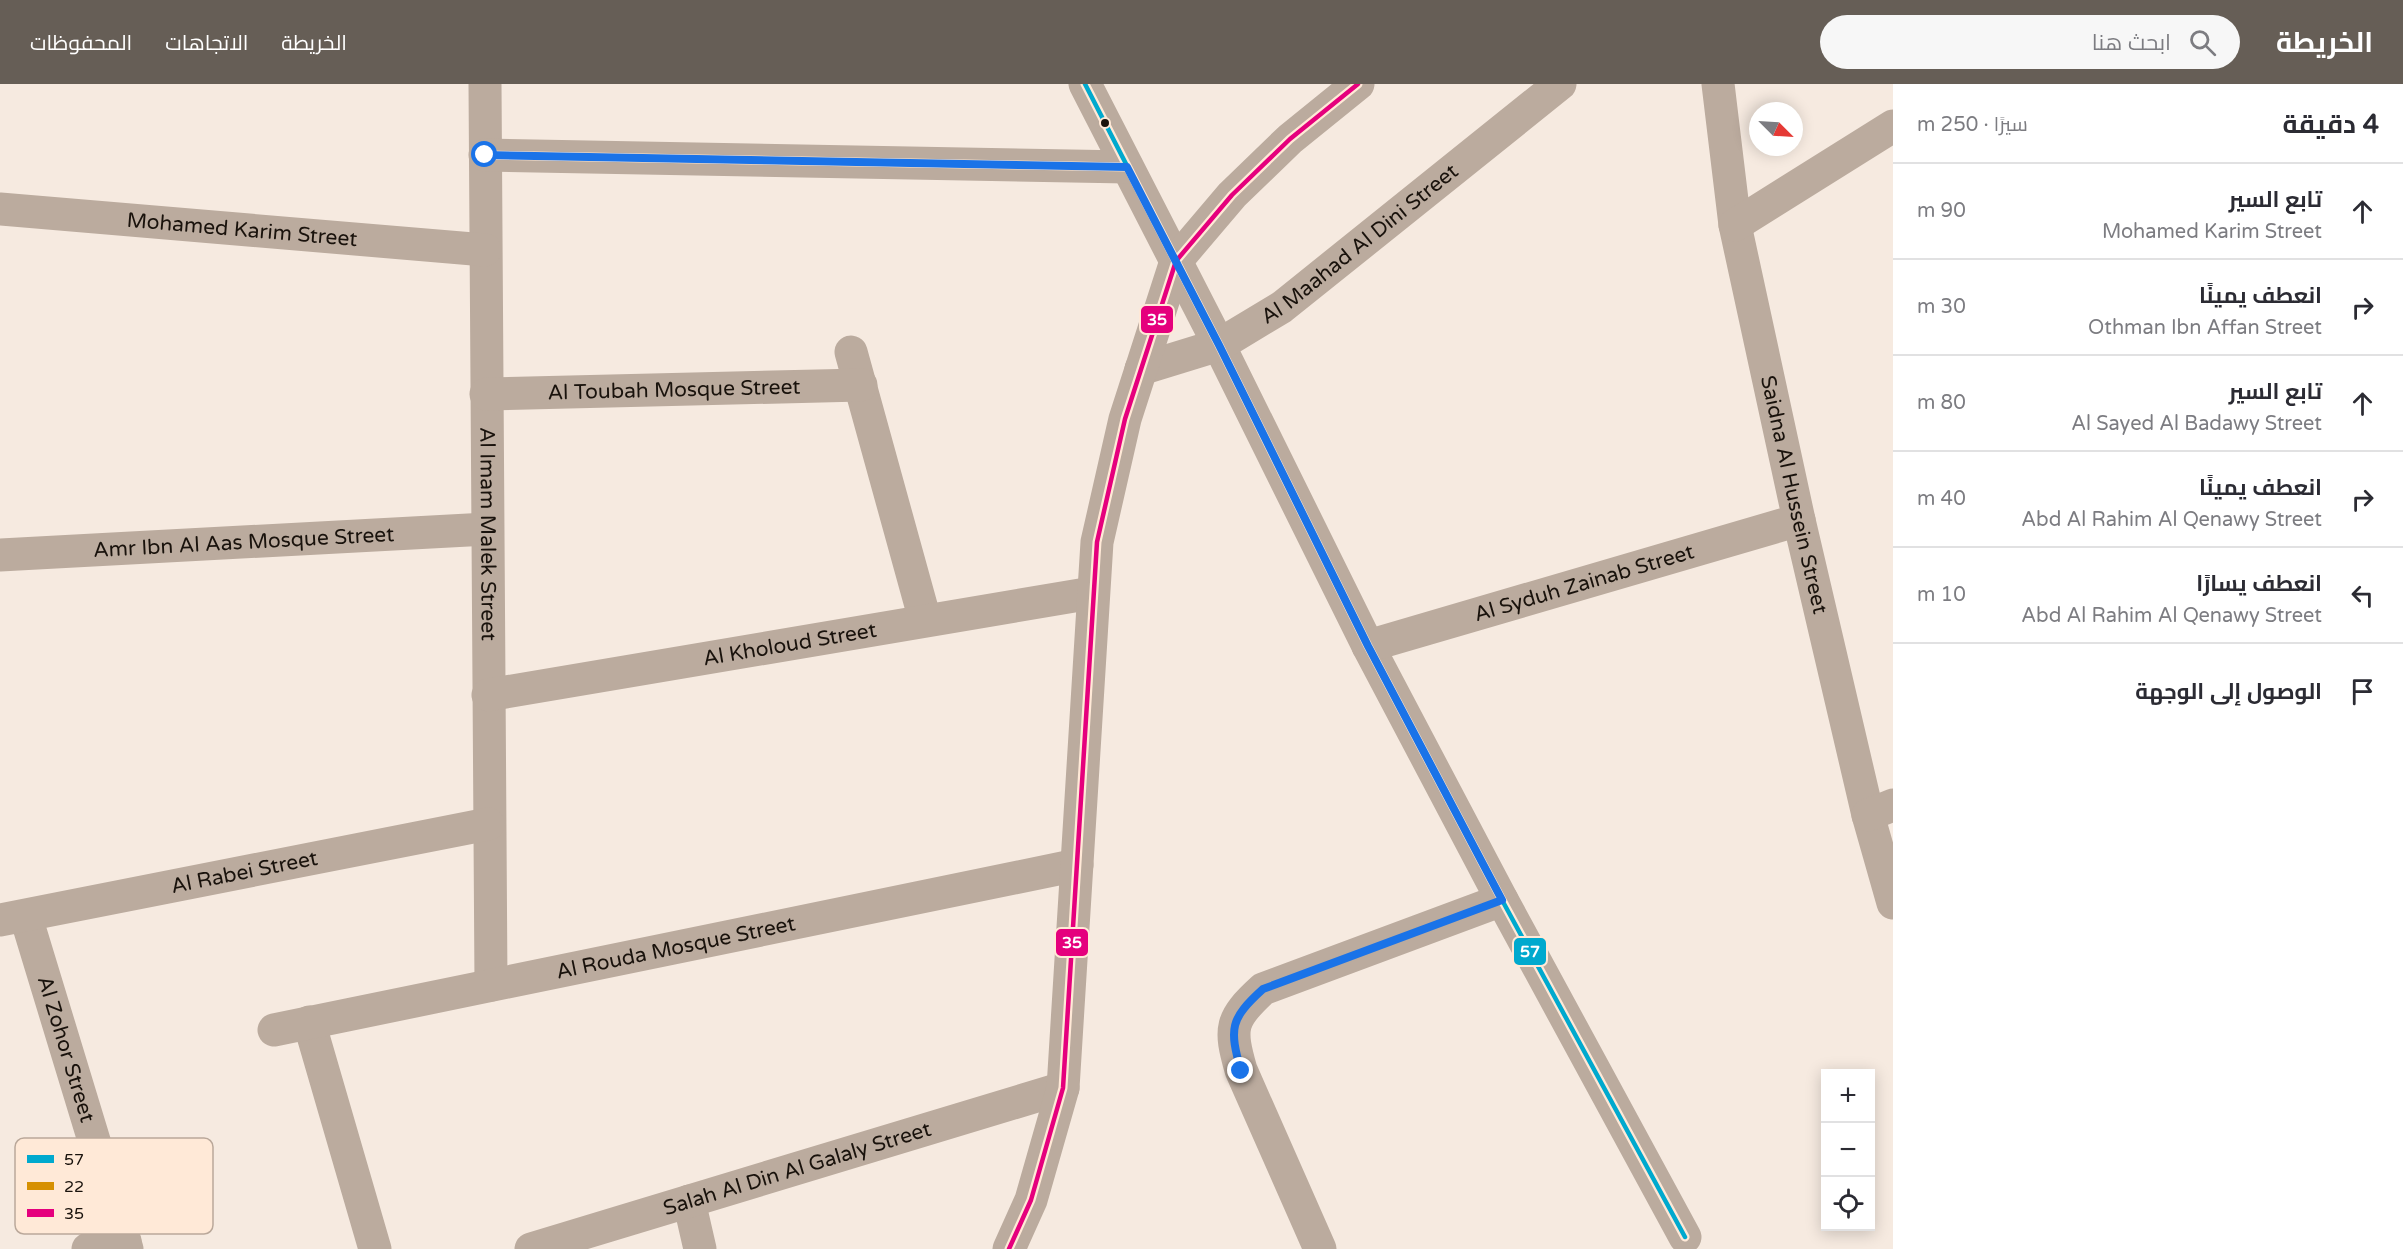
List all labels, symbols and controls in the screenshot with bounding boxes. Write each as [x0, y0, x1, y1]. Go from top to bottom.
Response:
search box [1820, 15, 2240, 69]
icon: search [2186, 26, 2219, 59]
text: الخريطة [2276, 26, 2373, 60]
text: ابحث هنا [2092, 30, 2171, 56]
text: المحفوظات [30, 31, 132, 56]
text: الاتجاهات [165, 31, 248, 56]
text: الخريطة [281, 31, 347, 56]
north arrow [1749, 102, 1803, 156]
text: 4 دقيقة [2282, 109, 2379, 140]
text: سيرًا · 250 m [1917, 113, 2028, 137]
unlabelled marker [1099, 117, 1111, 129]
route start [471, 141, 497, 167]
street label: Al Maahad Al Dini Street [1256, 158, 1463, 329]
text: تابع السير [2229, 187, 2322, 213]
icon: ahead [2346, 195, 2379, 228]
text: 90 m [1917, 199, 1966, 223]
street label: Mohamed Karim Street [126, 207, 358, 252]
text: Mohamed Karim Street [2102, 220, 2322, 244]
text: انعطف يمينًا [2199, 283, 2322, 309]
icon: right [2346, 291, 2379, 324]
text: 30 m [1917, 295, 1966, 319]
line badge: 35 [1140, 305, 1174, 334]
text: 35 [1147, 310, 1167, 330]
text: Othman Ibn Affan Street [2088, 316, 2322, 340]
street label: Saidna Al Hussein Street [1755, 373, 1833, 616]
street label: Al Toubah Mosque Street [547, 374, 801, 405]
text: تابع السير [2229, 379, 2322, 405]
icon: ahead [2346, 387, 2379, 420]
text: 80 m [1917, 391, 1966, 415]
text: Al Sayed Al Badawy Street [2071, 412, 2322, 436]
street label: Al Imam Malek Street [475, 427, 501, 641]
text: انعطف يمينًا [2199, 475, 2322, 501]
icon: right [2346, 483, 2379, 516]
text: 40 m [1917, 487, 1966, 511]
text: Abd Al Rahim Al Qenawy Street [2021, 508, 2322, 532]
street label: Amr Ibn Al Aas Mosque Street [93, 521, 395, 563]
street label: Al Syduh Zainab Street [1471, 539, 1697, 627]
text: انعطف يسارًا [2196, 571, 2322, 597]
icon: left [2346, 579, 2379, 612]
text: 10 m [1917, 583, 1966, 607]
text: Abd Al Rahim Al Qenawy Street [2021, 604, 2322, 628]
street label: Al Kholoud Street [701, 617, 878, 671]
icon: arrive [2346, 675, 2379, 708]
text: الوصول إلى الوجهة [2135, 679, 2322, 705]
street label: Al Rabei Street [169, 845, 320, 899]
street label: Al Rouda Mosque Street [554, 911, 797, 984]
line badge: 35 [1055, 928, 1089, 957]
text: 35 [1062, 933, 1082, 953]
line badge: 57 [1513, 937, 1547, 966]
text: 57 [1520, 942, 1540, 962]
street label: Al Zohor Street [32, 973, 100, 1125]
route end [1227, 1057, 1253, 1083]
map controls [1821, 1069, 1875, 1231]
button: + [1821, 1069, 1875, 1123]
street label: Salah Al Din Al Galaly Street [660, 1116, 934, 1221]
button: − [1821, 1123, 1875, 1177]
legend [15, 1138, 213, 1234]
text: 57 [64, 1150, 84, 1170]
text: 22 [64, 1177, 84, 1197]
button: locate [1821, 1177, 1875, 1231]
text: 35 [64, 1204, 84, 1224]

